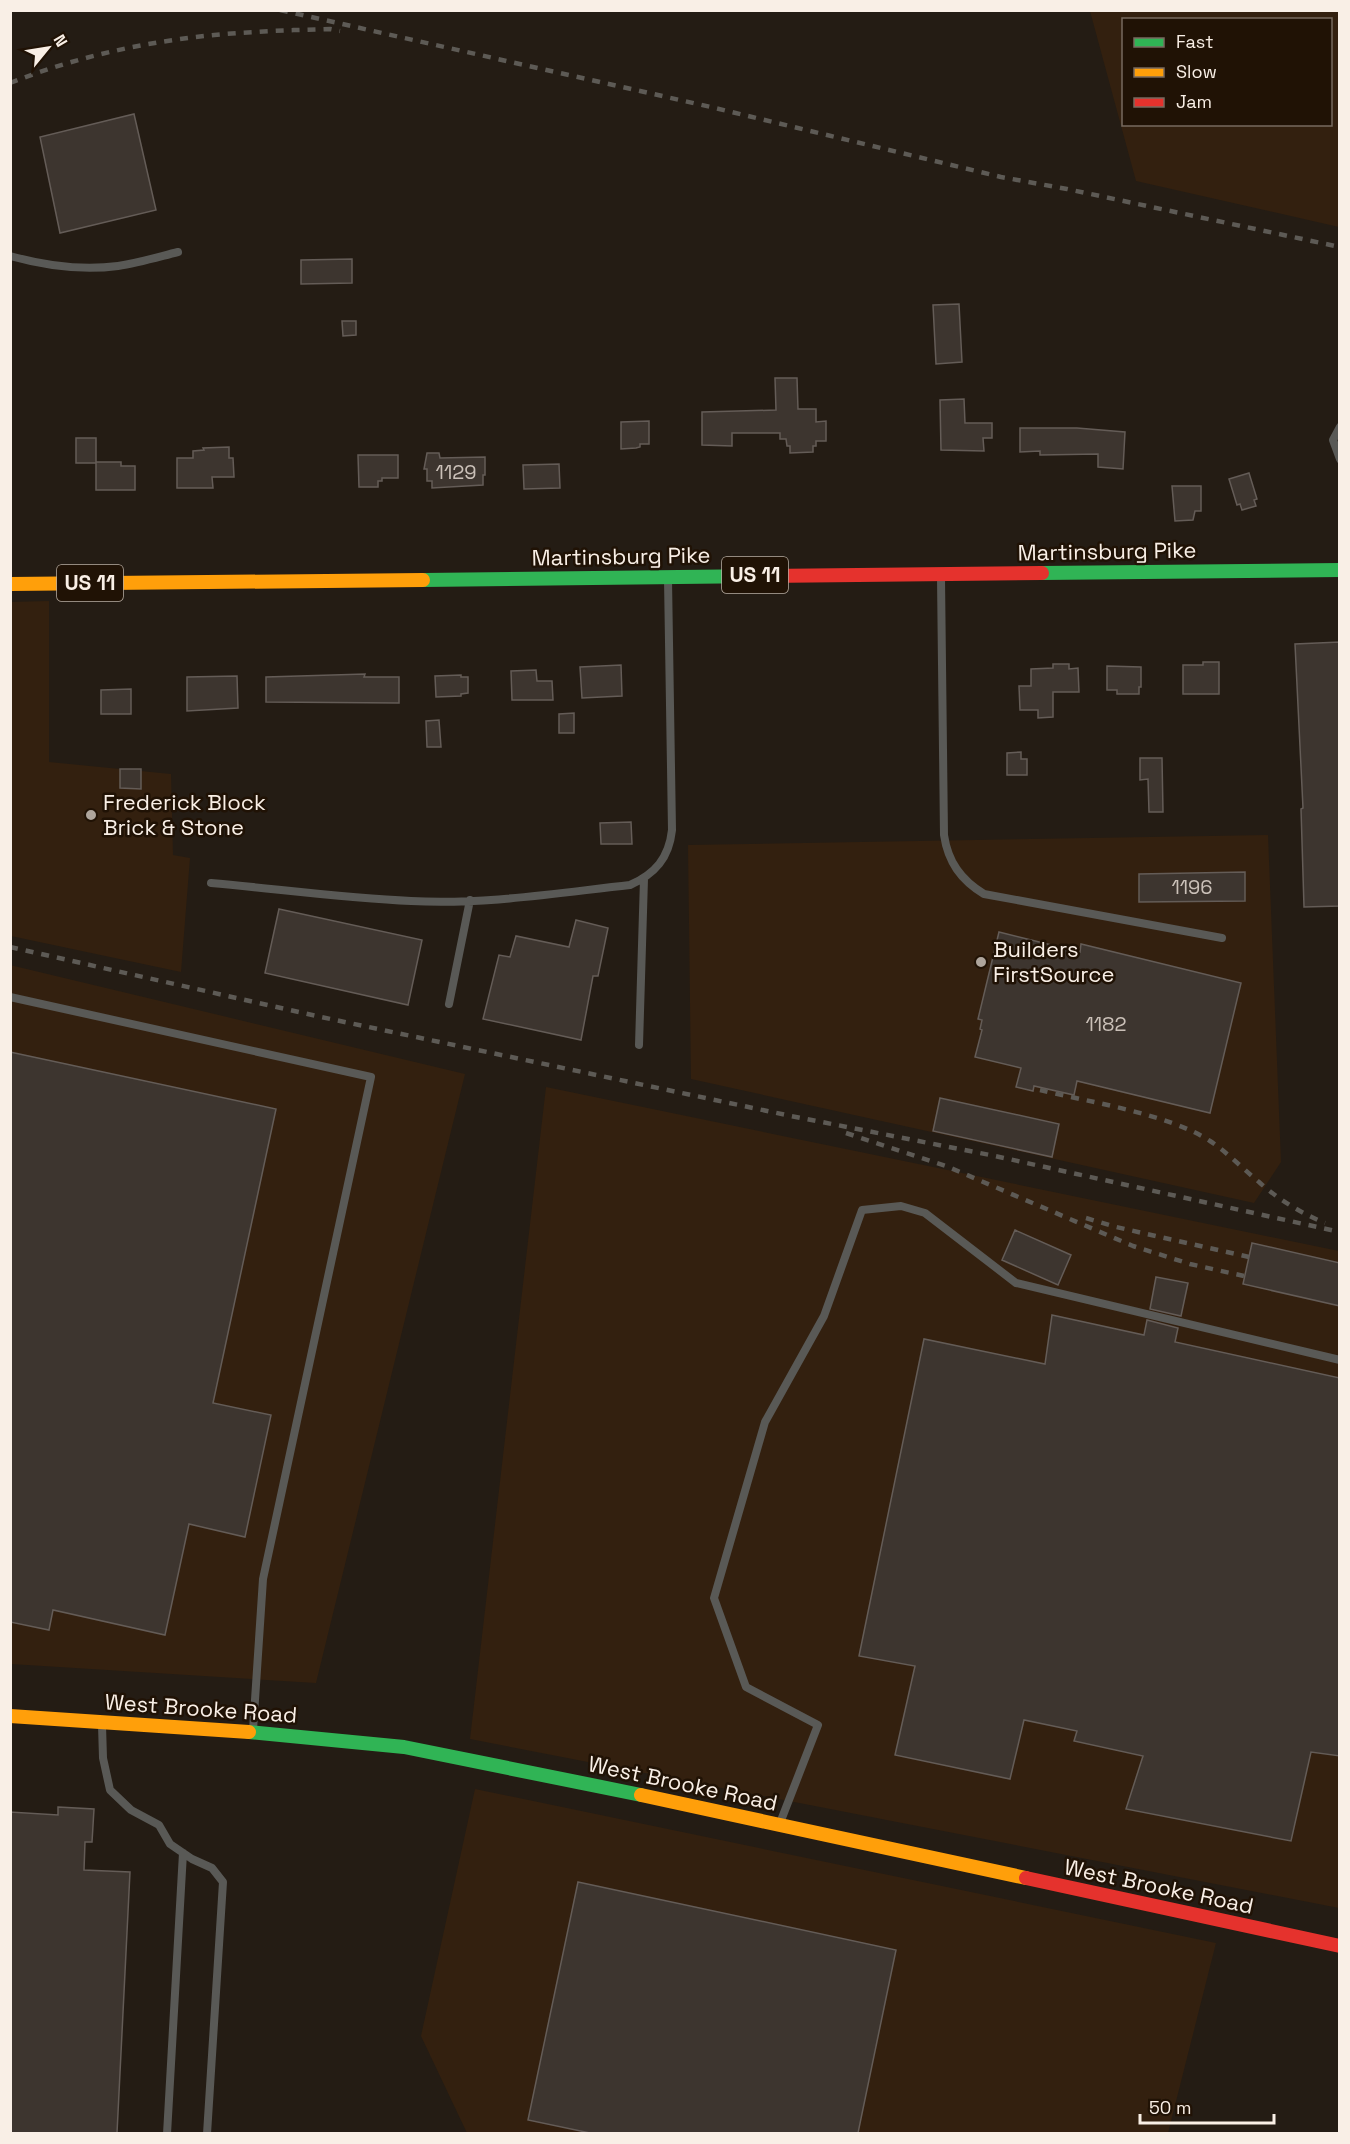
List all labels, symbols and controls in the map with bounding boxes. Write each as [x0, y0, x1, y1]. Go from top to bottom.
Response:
north arrow [18, 18, 78, 78]
legend [1122, 18, 1332, 126]
text: Fast [1176, 30, 1213, 53]
text: N [49, 31, 72, 51]
text: Slow [1176, 60, 1217, 83]
text: Jam [1176, 90, 1212, 113]
house number: 1129 [436, 459, 476, 485]
street label: Martinsburg Pike [1017, 535, 1197, 567]
street label: Martinsburg Pike [531, 540, 711, 572]
road number: US 11 [722, 557, 788, 593]
road number: US 11 [57, 565, 123, 601]
place label: Frederick Block Brick & Stone [103, 788, 266, 841]
marker: Frederick Block Brick & Stone [84, 808, 98, 822]
house number: 1196 [1171, 874, 1213, 900]
place label: Builders FirstSource [993, 935, 1114, 988]
marker: Builders FirstSource [974, 955, 988, 969]
house number: 1182 [1085, 1011, 1127, 1037]
street label: West Brooke Road [104, 1687, 298, 1729]
street label: West Brooke Road [586, 1749, 780, 1817]
street label: West Brooke Road [1062, 1852, 1256, 1920]
scale bar [1140, 2087, 1274, 2125]
text: 50 m [1149, 2096, 1191, 2119]

